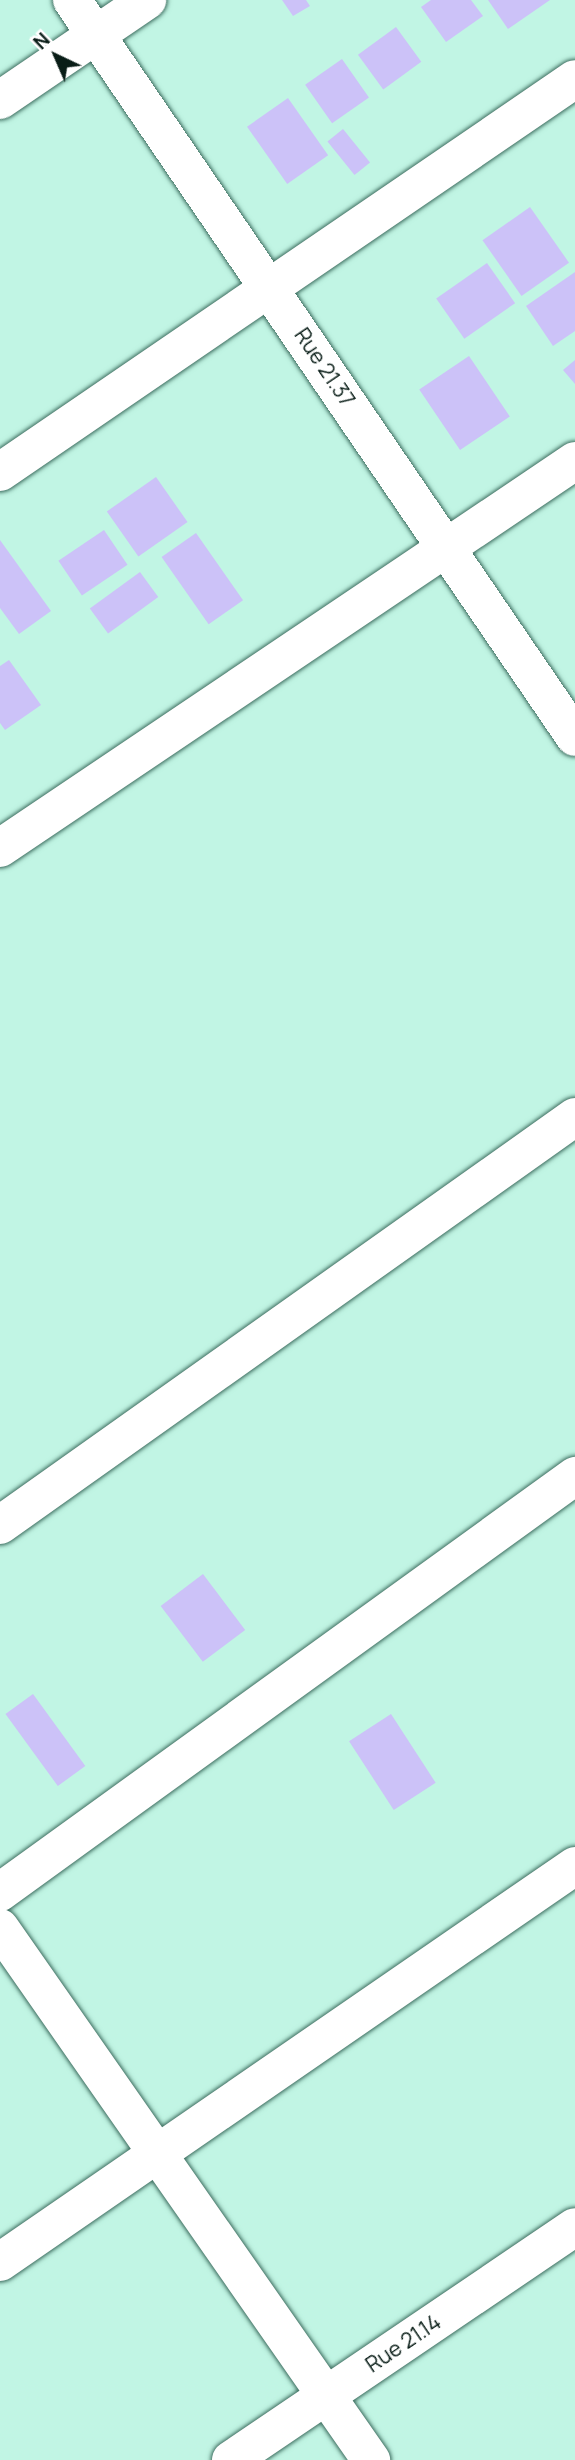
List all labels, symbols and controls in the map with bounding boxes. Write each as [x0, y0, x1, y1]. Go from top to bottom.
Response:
north arrow [21, 21, 91, 91]
text: N [27, 27, 55, 55]
street label: Rue 21.37 [290, 323, 360, 411]
street label: Rue 21.14 [361, 2309, 445, 2377]

